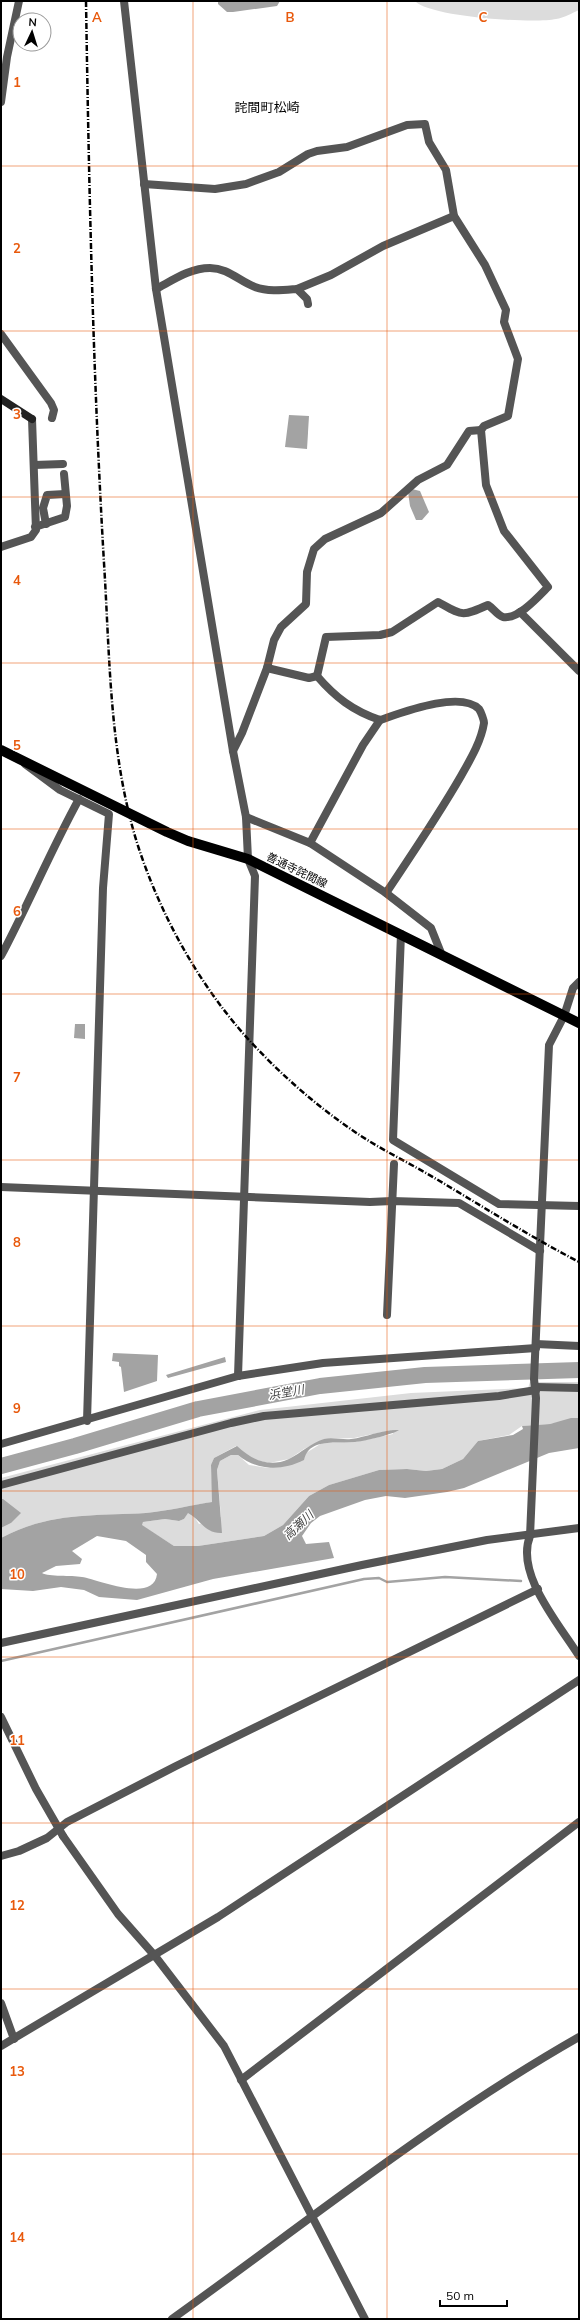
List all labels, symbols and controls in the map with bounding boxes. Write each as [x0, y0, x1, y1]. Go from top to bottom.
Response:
text: A [92, 9, 102, 25]
text: B [286, 9, 295, 25]
text: C [479, 9, 488, 25]
north arrow [12, 12, 52, 52]
text: N [28, 15, 37, 29]
text: 1 [13, 74, 21, 90]
district label: 詫間町松崎 [234, 99, 300, 115]
text: 2 [13, 240, 21, 256]
text: 3 [13, 406, 21, 422]
text: 4 [13, 572, 21, 588]
text: 5 [13, 737, 21, 753]
street label: 善通寺詫間線 [264, 849, 330, 891]
text: 6 [13, 903, 21, 919]
text: 7 [13, 1069, 21, 1085]
text: 8 [13, 1234, 21, 1250]
water label: 浜堂川 [267, 1381, 307, 1403]
text: 9 [13, 1400, 21, 1416]
water label: 高瀬川 [280, 1506, 318, 1543]
text: 10 [9, 1566, 25, 1582]
text: 11 [9, 1732, 25, 1748]
text: 12 [9, 1897, 25, 1913]
text: 13 [9, 2063, 25, 2079]
text: 14 [9, 2229, 25, 2245]
scale bar [440, 2282, 507, 2308]
text: 50 m [446, 2288, 474, 2303]

